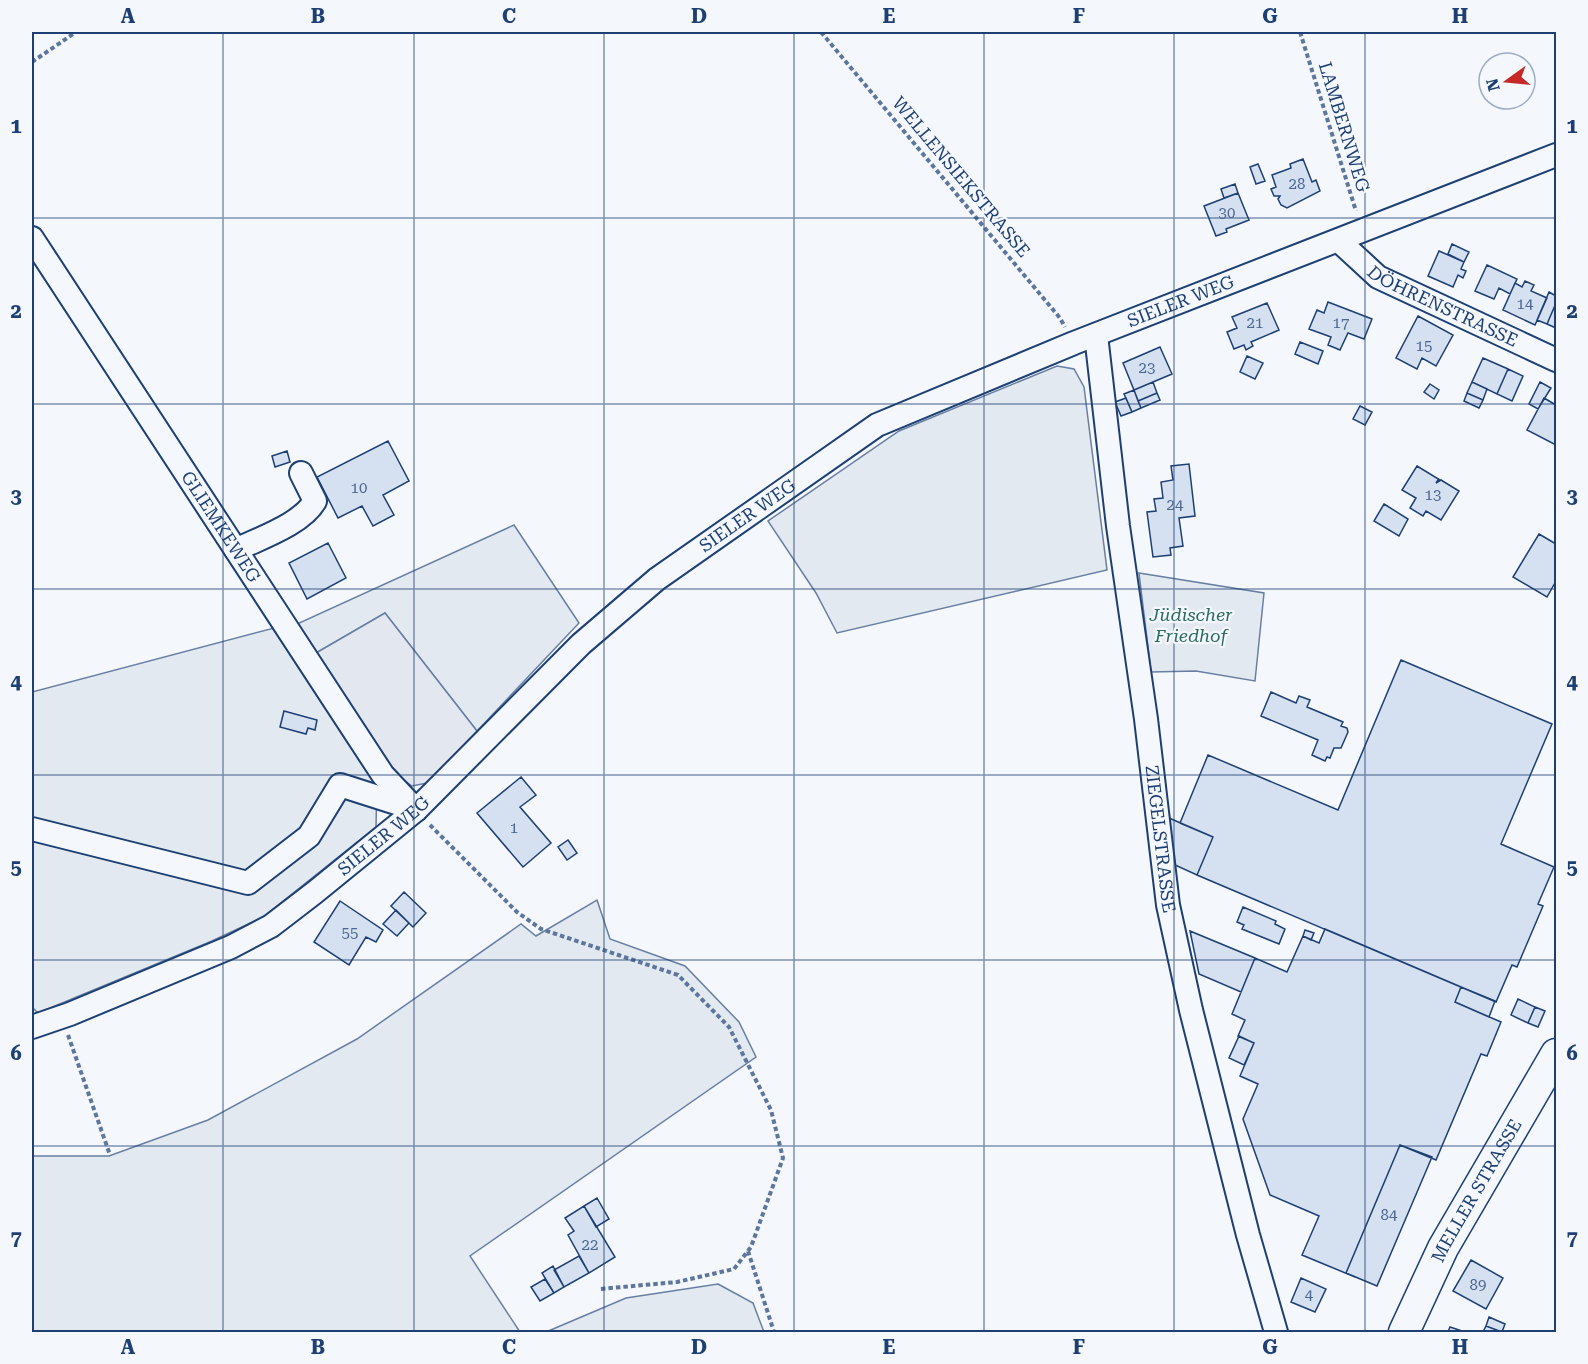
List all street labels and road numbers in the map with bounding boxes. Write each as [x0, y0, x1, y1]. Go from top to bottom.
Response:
street label: LAMBERNWEG [1315, 59, 1374, 195]
street label: WELLENSIEKSTRASSE [888, 92, 1035, 261]
street label: DÖHRENSTRASSE [1363, 261, 1521, 351]
street label: SIELER WEG [1124, 271, 1237, 331]
street label: GLIEMKEWEG [177, 467, 265, 586]
street label: SIELER WEG [695, 474, 800, 556]
street label: ZIEGELSTRASSE [1142, 764, 1180, 915]
street label: SIELER WEG [333, 792, 434, 880]
street label: MELLER STRASSE [1427, 1115, 1526, 1265]

